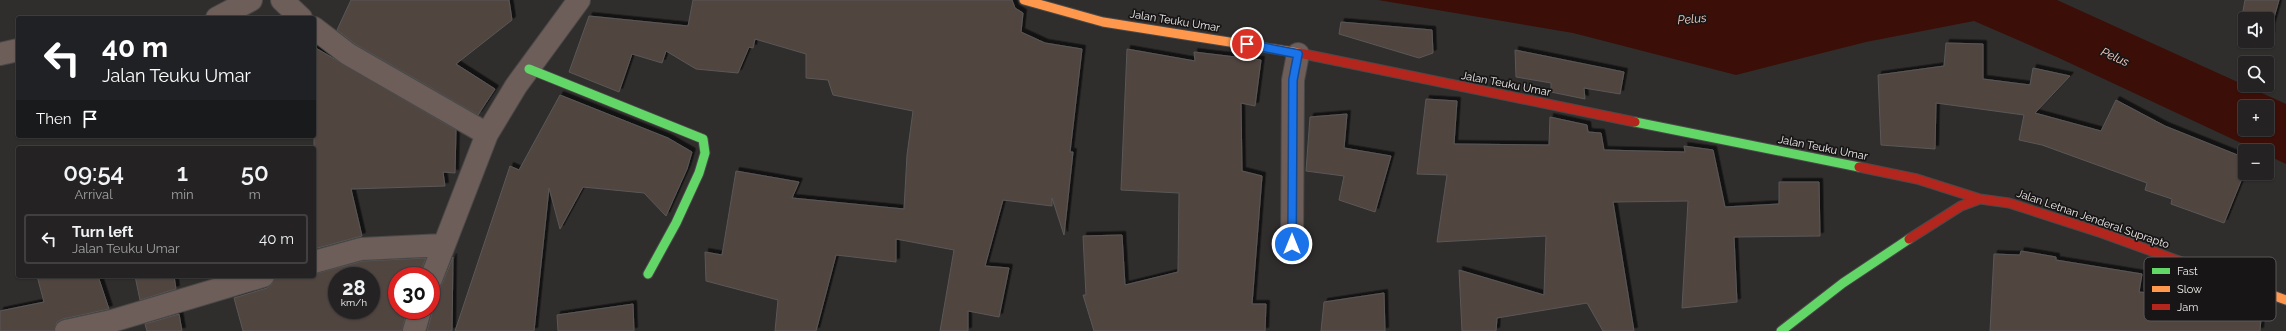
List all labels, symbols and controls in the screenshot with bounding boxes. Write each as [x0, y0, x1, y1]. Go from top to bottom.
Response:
street label: Jalan Teuku Umar [1129, 7, 1221, 35]
water label: Pelus [1677, 11, 1708, 27]
map controls [2238, 12, 2274, 180]
button: sound [2238, 12, 2274, 48]
pin [1230, 27, 1264, 61]
text: 40 m [102, 31, 168, 64]
icon: left [36, 32, 88, 84]
icon: arrive [1236, 33, 1258, 55]
water label: Pelus [2099, 45, 2132, 69]
button: search [2238, 56, 2274, 92]
text: Jalan Teuku Umar [102, 65, 251, 86]
street label: Jalan Teuku Umar [1460, 69, 1552, 99]
button: + [2238, 100, 2274, 136]
icon: arrive [79, 108, 101, 130]
text: Then [36, 110, 71, 128]
street label: Jalan Teuku Umar [1777, 133, 1869, 163]
button: − [2238, 144, 2274, 180]
text: 09:54 [63, 158, 124, 187]
text: 1 [177, 158, 188, 187]
text: 50 [241, 158, 269, 187]
text: Arrival [75, 187, 113, 202]
text: min [171, 187, 194, 202]
text: m [249, 187, 261, 202]
street label: Jalan Letnan Jenderal Suprapto [2015, 187, 2171, 251]
text: Turn left [72, 223, 133, 241]
position arrow [1271, 223, 1313, 265]
icon: left [38, 228, 60, 250]
text: 40 m [259, 230, 294, 248]
text: Jalan Teuku Umar [72, 241, 179, 256]
legend [2144, 257, 2276, 321]
text: Fast [2177, 265, 2198, 278]
speed limit sign: 30 [388, 267, 440, 319]
text: 28 [342, 276, 366, 300]
text: Slow [2177, 283, 2202, 296]
text: km/h [341, 297, 367, 308]
text: Jam [2177, 301, 2198, 314]

